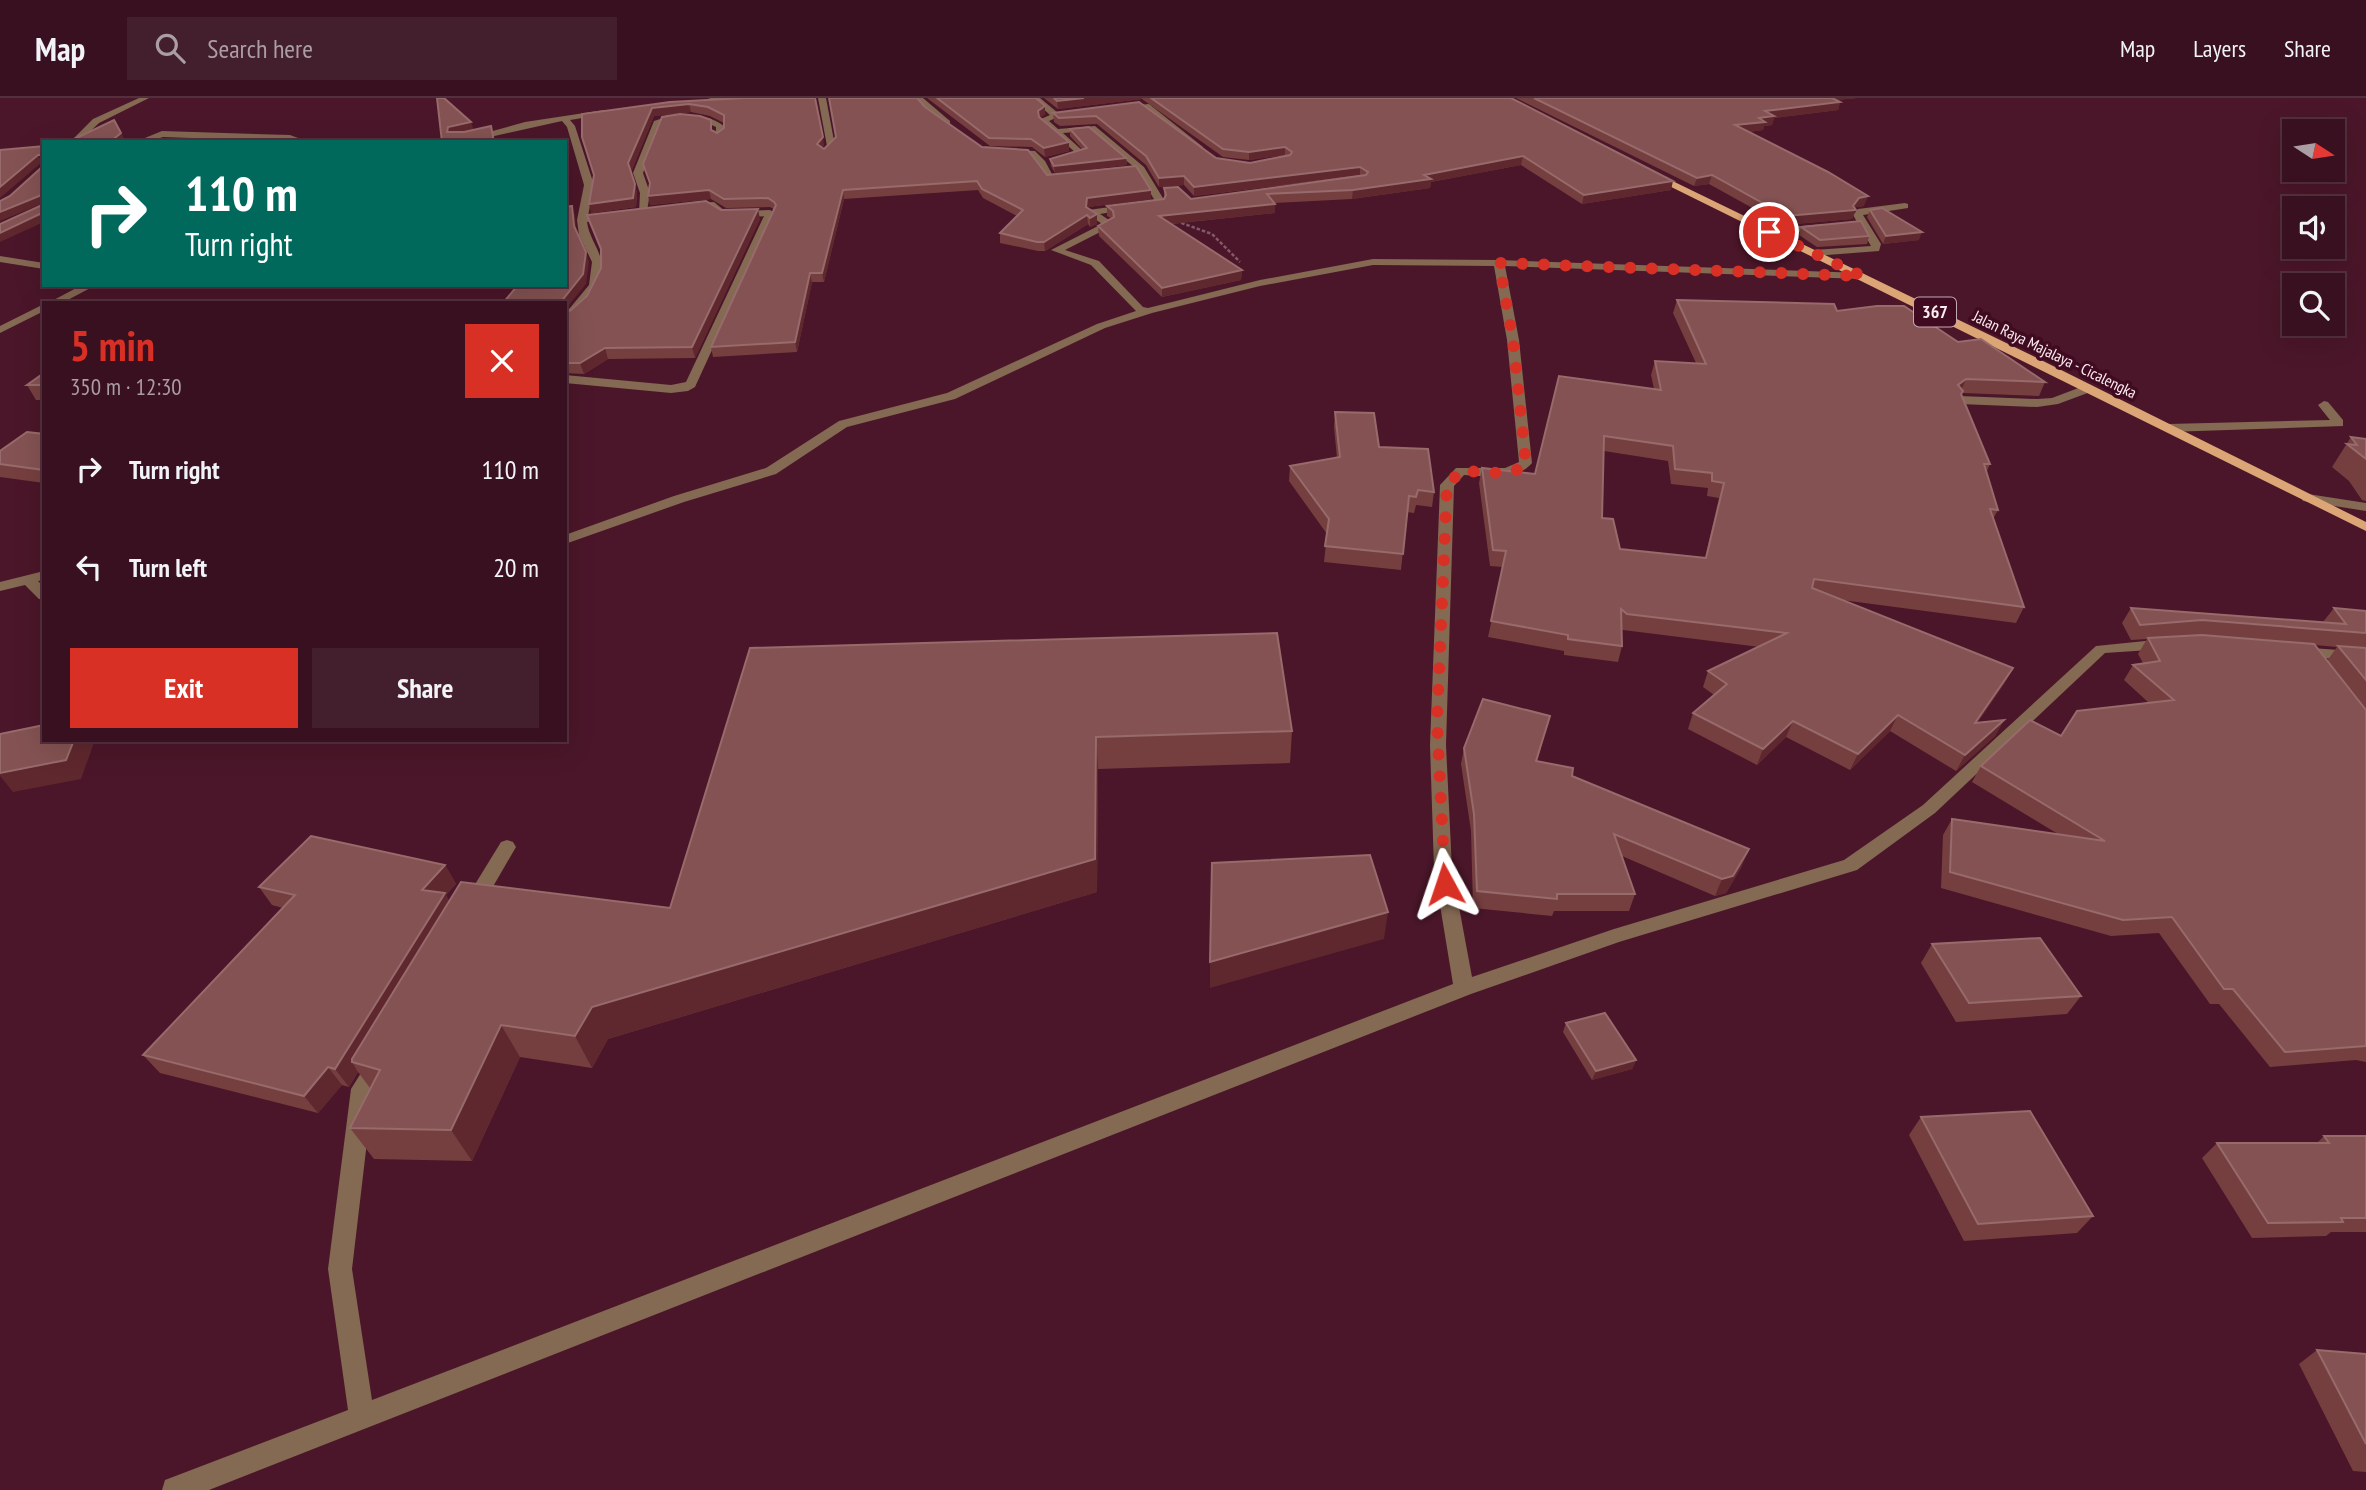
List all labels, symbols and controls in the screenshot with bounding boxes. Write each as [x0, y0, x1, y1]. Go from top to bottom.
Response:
search box [127, 17, 617, 80]
text: Map [35, 27, 85, 70]
icon: search [151, 29, 189, 67]
text: Search here [207, 32, 313, 65]
text: Map [2120, 33, 2155, 64]
text: Layers [2193, 33, 2246, 64]
text: Share [2284, 33, 2331, 64]
north arrow [2282, 119, 2345, 182]
map controls [2282, 119, 2345, 336]
text: 110 m [185, 161, 298, 225]
icon: right [70, 168, 161, 259]
button: sound [2282, 196, 2345, 259]
pin [1739, 202, 1799, 262]
icon: arrive [1750, 213, 1788, 251]
text: Turn right [185, 223, 293, 265]
button: search [2282, 273, 2345, 336]
road number: 367 [1914, 298, 1956, 327]
street label: Jalan Raya Majalaya - Cicalengka [1969, 305, 2140, 402]
text: 5 min [70, 318, 155, 373]
button: close [465, 324, 539, 398]
text: 350 m · 12:30 [70, 372, 182, 401]
icon: right [70, 450, 108, 488]
text: Turn right [129, 453, 220, 486]
text: 110 m [481, 453, 539, 486]
icon: left [70, 548, 108, 586]
text: Turn left [129, 551, 207, 584]
text: 20 m [493, 551, 539, 584]
button: Exit [70, 648, 298, 728]
button: Share [312, 648, 539, 728]
position arrow [1408, 847, 1482, 921]

